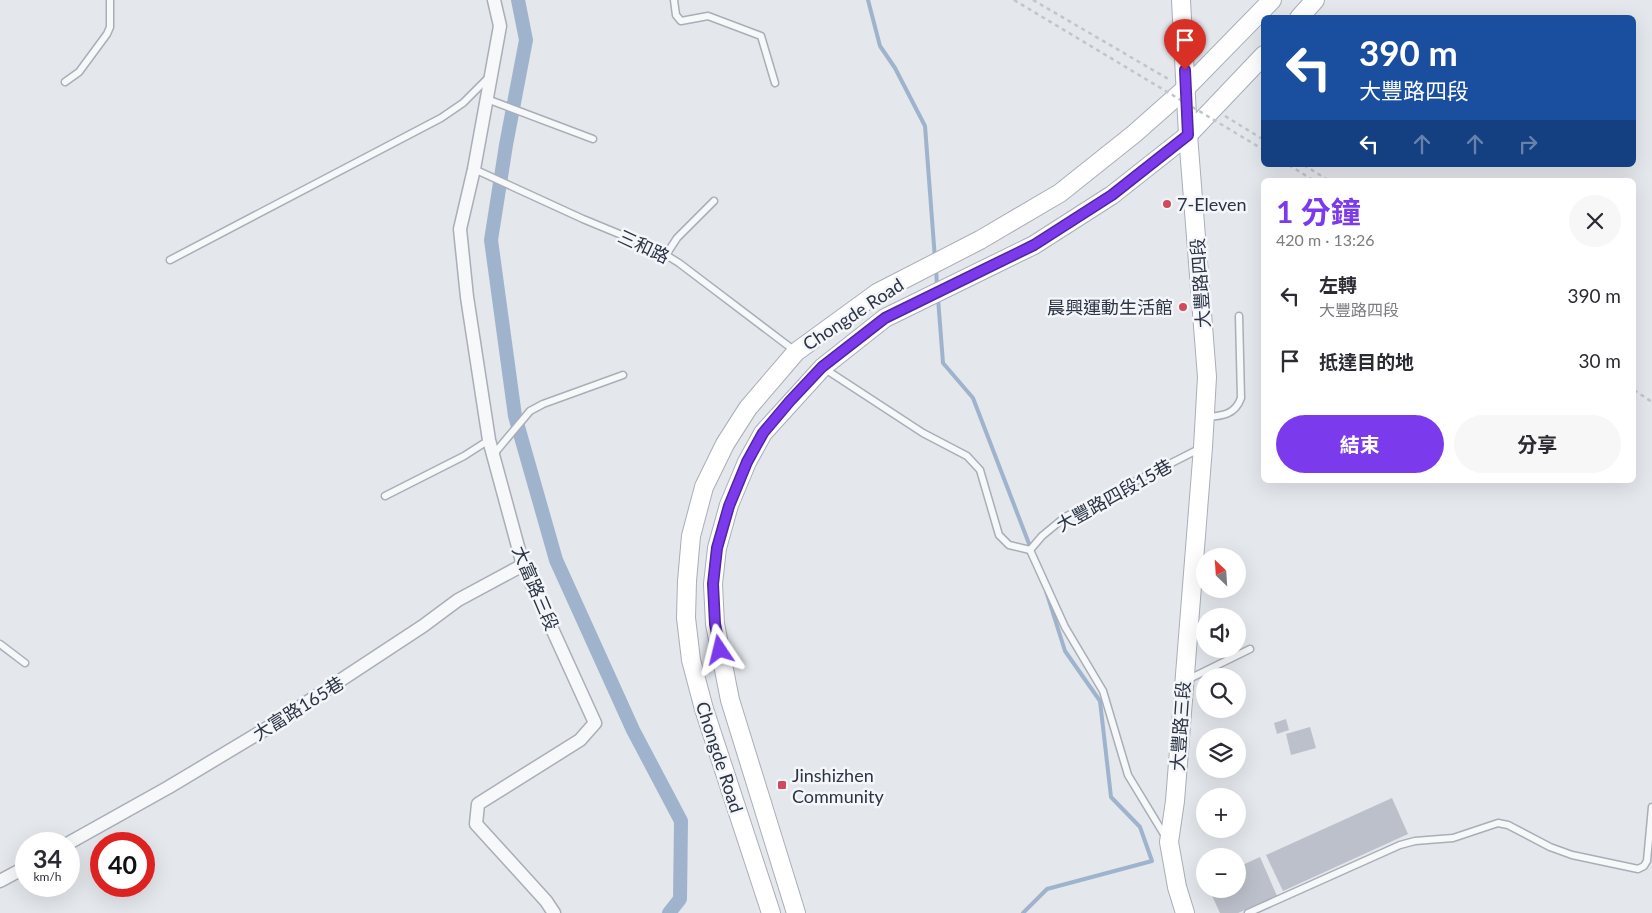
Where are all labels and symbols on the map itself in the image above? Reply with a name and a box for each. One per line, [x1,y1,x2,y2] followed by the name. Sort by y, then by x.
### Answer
[1164,19,1206,70] pin
[1177,193,1247,215] place label: 7-Eleven
[1161,198,1173,210] marker: 7-Eleven
[615,225,673,267] street label: 三和路
[1186,237,1214,329] street label: 大豐路四段
[799,273,907,355] street label: Chongde Road
[1047,296,1173,318] place label: 晨興運動生活館
[1177,301,1189,313] marker: 晨興運動生活館
[1052,454,1176,536] street label: 大豐路四段15巷
[508,542,564,634] street label: 大富路三段
[1196,548,1246,598] north arrow
[693,623,745,675] position arrow
[248,671,348,745] street label: 大富路165巷
[1166,680,1194,772] street label: 大豐路三段
[692,699,748,815] street label: Chongde Road
[792,764,885,807] place label: Jinshizhen Community
[776,779,788,791] marker: Jinshizhen Community
[90,832,155,897] speed limit sign: 40

